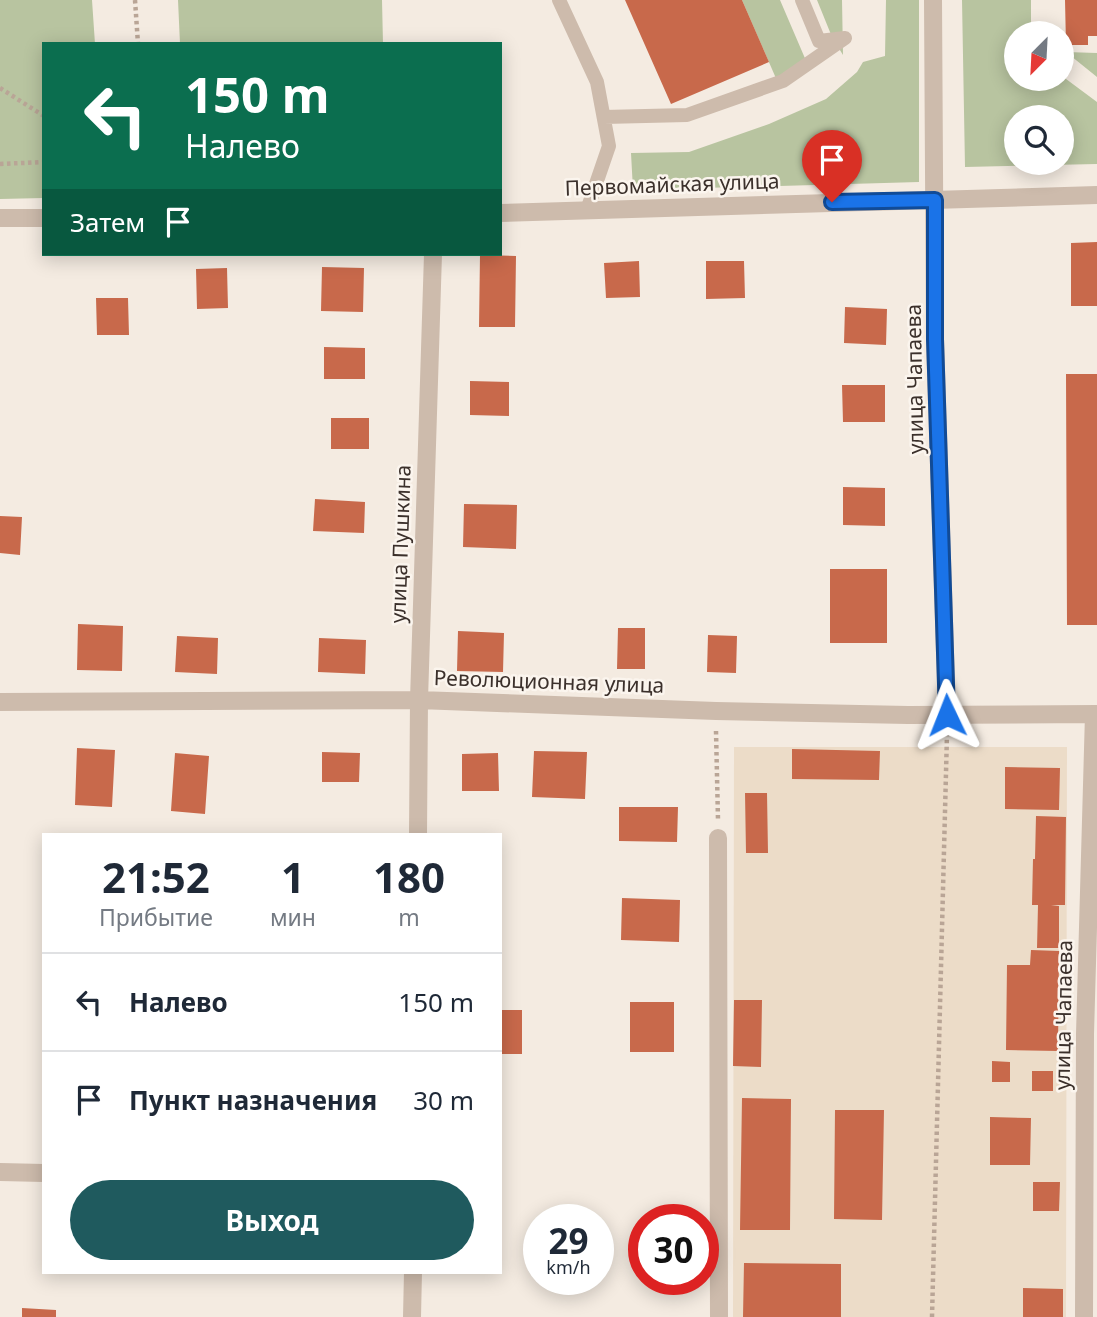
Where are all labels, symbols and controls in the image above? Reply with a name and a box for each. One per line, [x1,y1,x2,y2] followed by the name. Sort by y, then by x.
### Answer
[1004,21,1074,91] north arrow
[1004,21,1074,175] map controls
[185,61,330,127] text: 150 m
[70,70,161,161] icon: left
[1004,105,1074,175] button: search
[185,124,300,167] text: Налево
[802,130,862,202] pin
[813,141,851,179] icon: arrive
[564,166,780,202] street label: Первомайская улица
[159,203,197,241] icon: arrive
[70,204,145,240] text: Затем
[899,304,929,454] street label: улица Чапаева
[383,464,417,624] street label: улица Пушкина
[433,663,665,699] street label: Революционная улица
[910,678,984,752] position arrow
[102,848,210,905] text: 21:52
[281,848,305,905] text: 1
[373,848,445,905] text: 180
[99,901,213,933] text: Прибытие
[270,901,316,933] text: мин
[398,901,420,933] text: m
[1048,940,1078,1090] street label: улица Чапаева
[70,983,108,1021] icon: left
[129,984,228,1020] text: Налево
[398,984,474,1020] text: 150 m
[70,1081,108,1119] icon: arrive
[129,1082,377,1118] text: Пункт назначения
[413,1082,474,1118] text: 30 m
[70,1180,474,1260] button: Выход
[628,1204,719,1295] speed limit sign: 30
[548,1217,589,1264] text: 29
[546,1255,591,1279] text: km/h

